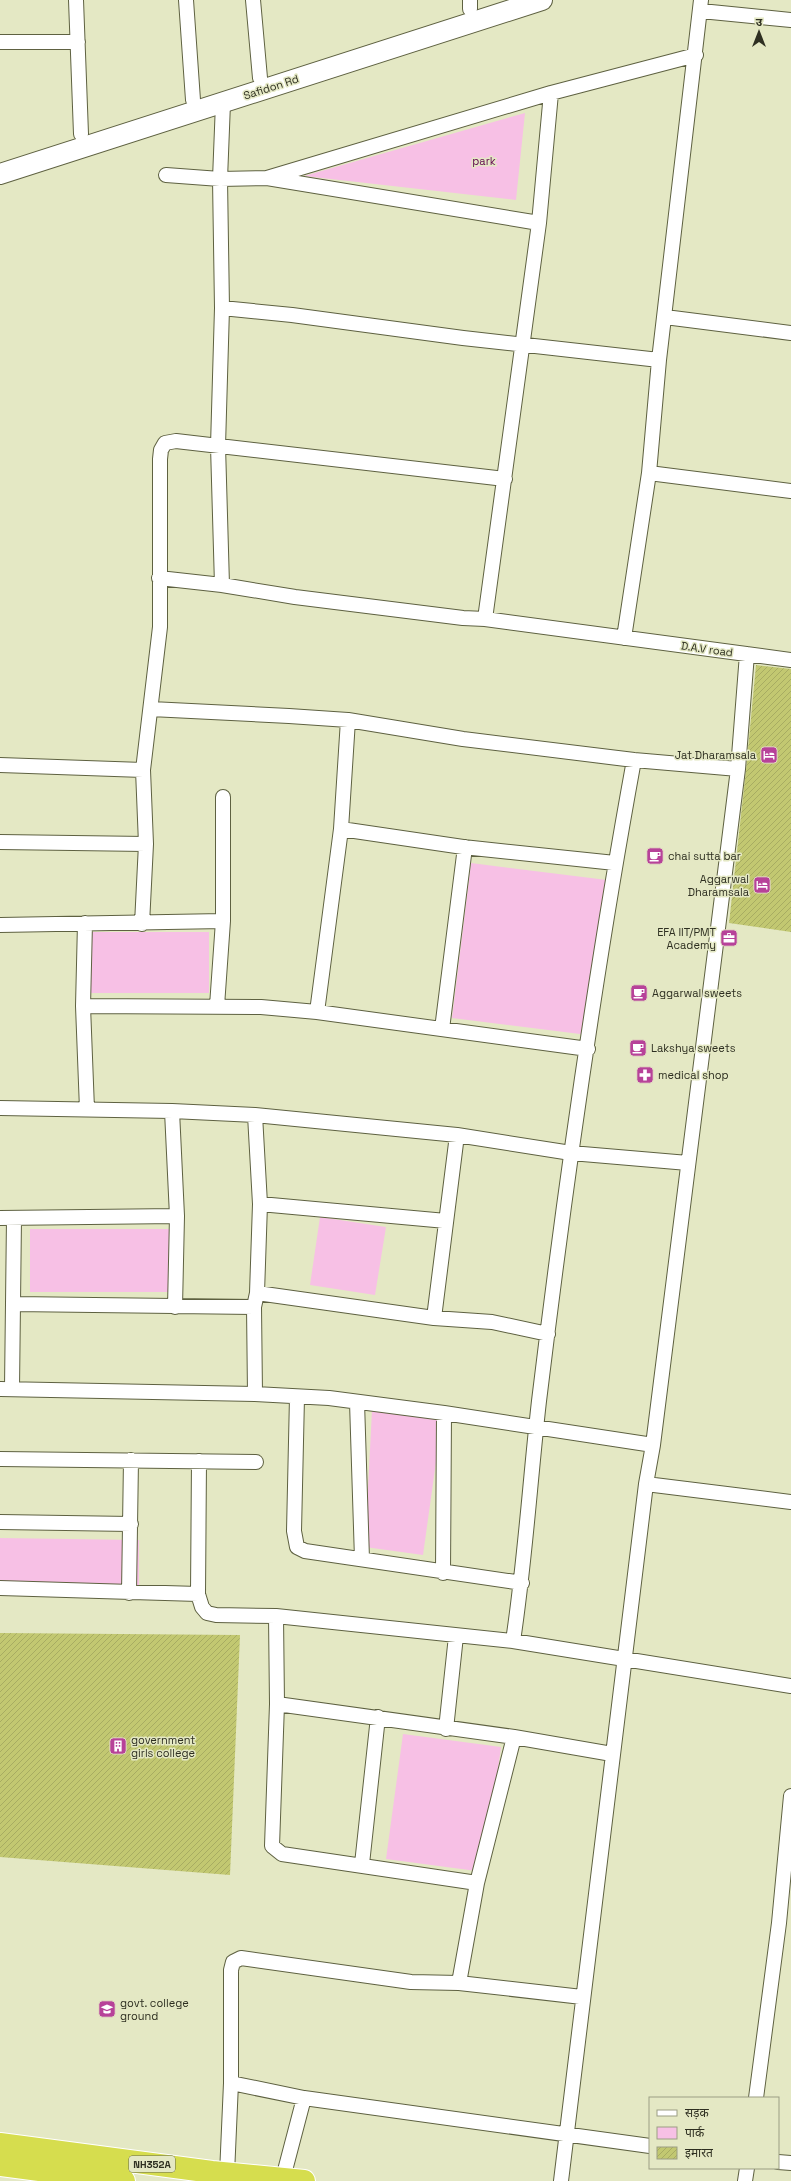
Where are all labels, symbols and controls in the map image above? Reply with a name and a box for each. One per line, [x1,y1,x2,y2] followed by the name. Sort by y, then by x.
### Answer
[739,12,779,52] north arrow
[756,15,763,29] text: उ
[241,71,301,103] street label: Safidon Rd
[472,154,496,168] park label: park
[680,638,734,660] street label: D.A.V road
[759,745,779,765] hotel icon: Jat Dharamsala
[675,748,757,762] place label: Jat Dharamsala
[645,846,665,866] cafe icon: chai sutta bar
[668,849,741,863] place label: chai sutta bar
[688,872,750,899] place label: Aggarwal Dharamsala
[752,875,772,895] hotel icon: Aggarwal Dharamsala
[657,925,717,952] place label: EFA IIT/PMT Academy
[719,928,739,948] office icon: EFA IIT/PMT Academy
[629,983,649,1003] cafe icon: Aggarwal sweets
[652,986,742,1000] place label: Aggarwal sweets
[628,1038,648,1058] cafe icon: Lakshya sweets
[651,1041,736,1055] place label: Lakshya sweets
[635,1065,655,1085] pharmacy icon: medical shop
[658,1068,729,1082] place label: medical shop
[131,1733,195,1760] place label: government girls college
[108,1736,128,1756] building icon: government girls college
[120,1996,189,2023] place label: govt. college ground
[97,1999,117,2019] school or university icon: govt. college ground
[649,2097,779,2169] legend
[685,2105,710,2121] text: सड़क
[685,2125,705,2141] text: पार्क
[685,2145,714,2161] text: इमारत
[129,2156,175,2172] road number: NH352A

